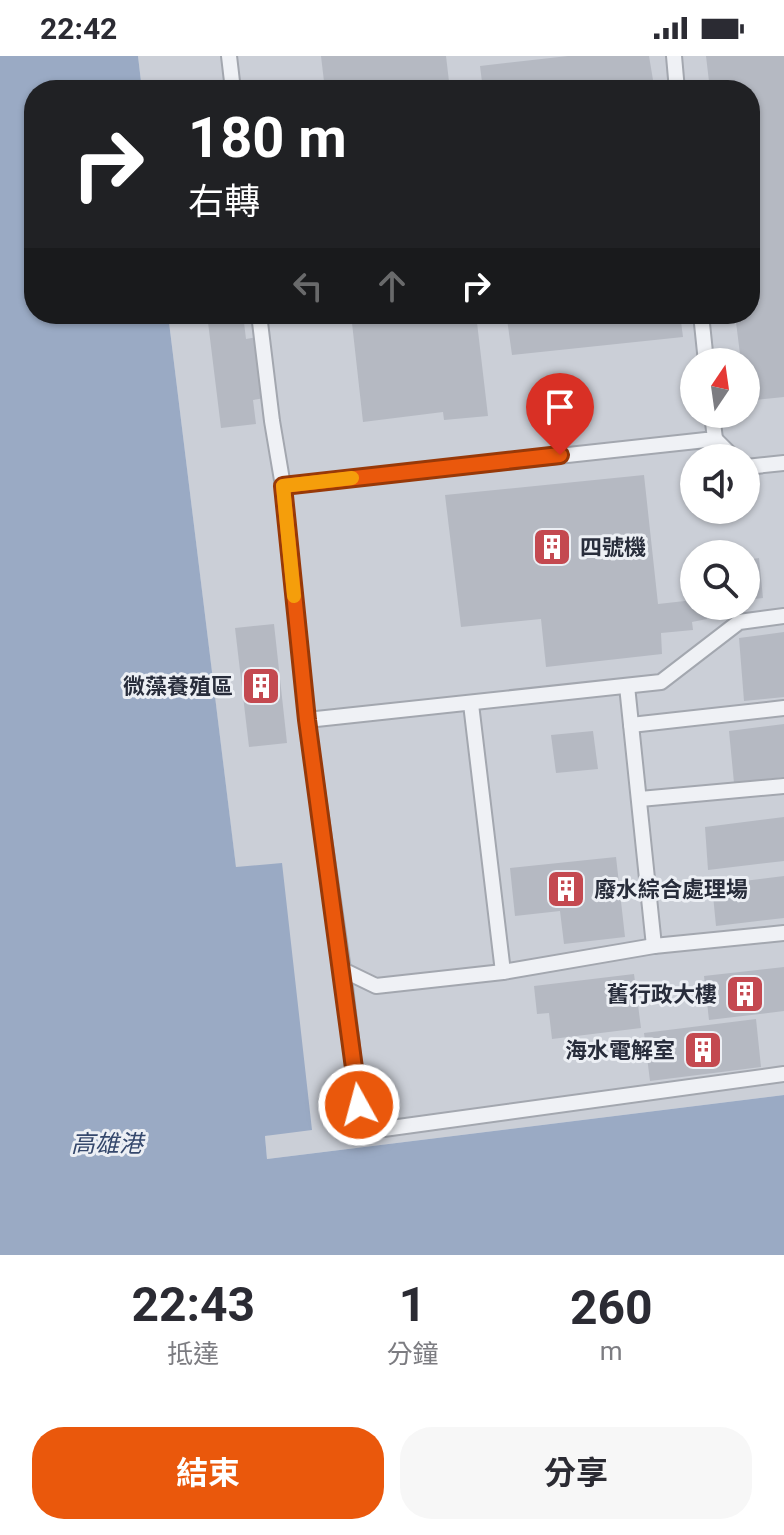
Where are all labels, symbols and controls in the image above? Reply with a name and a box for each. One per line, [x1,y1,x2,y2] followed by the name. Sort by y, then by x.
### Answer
[40,11,117,46] text: 22:42
[188,105,347,171] text: 180 m
[56,112,160,216] icon: right
[188,181,260,223] text: 右轉
[286,264,330,308] icon: left
[370,264,414,308] icon: ahead
[454,264,498,308] icon: right
[680,348,760,428] north arrow
[680,348,760,620] map controls
[526,373,594,455] pin
[538,385,582,429] icon: arrive
[680,444,760,524] button: sound
[531,526,573,568] building icon: 四號機
[580,535,646,560] place label: 四號機
[680,540,760,620] button: search
[240,665,282,707] building icon: 微藻養殖區
[123,674,233,699] place label: 微藻養殖區
[545,868,587,910] building icon: 廢水綜合處理場
[594,877,748,902] place label: 廢水綜合處理場
[724,973,766,1015] building icon: 舊行政大樓
[607,982,717,1007] place label: 舊行政大樓
[682,1029,724,1071] building icon: 海水電解室
[565,1038,675,1063] place label: 海水電解室
[317,1063,401,1147] position arrow
[71,1130,146,1158] water label: 高雄港
[131,1276,255,1333] text: 22:43
[399,1276,426,1333] text: 1
[570,1279,653,1336] text: 260
[600,1336,623,1366] text: m
[167,1339,219,1369] text: 抵達
[387,1339,439,1369] text: 分鐘
[32,1427,384,1519] button: 結束
[400,1427,752,1519] button: 分享

